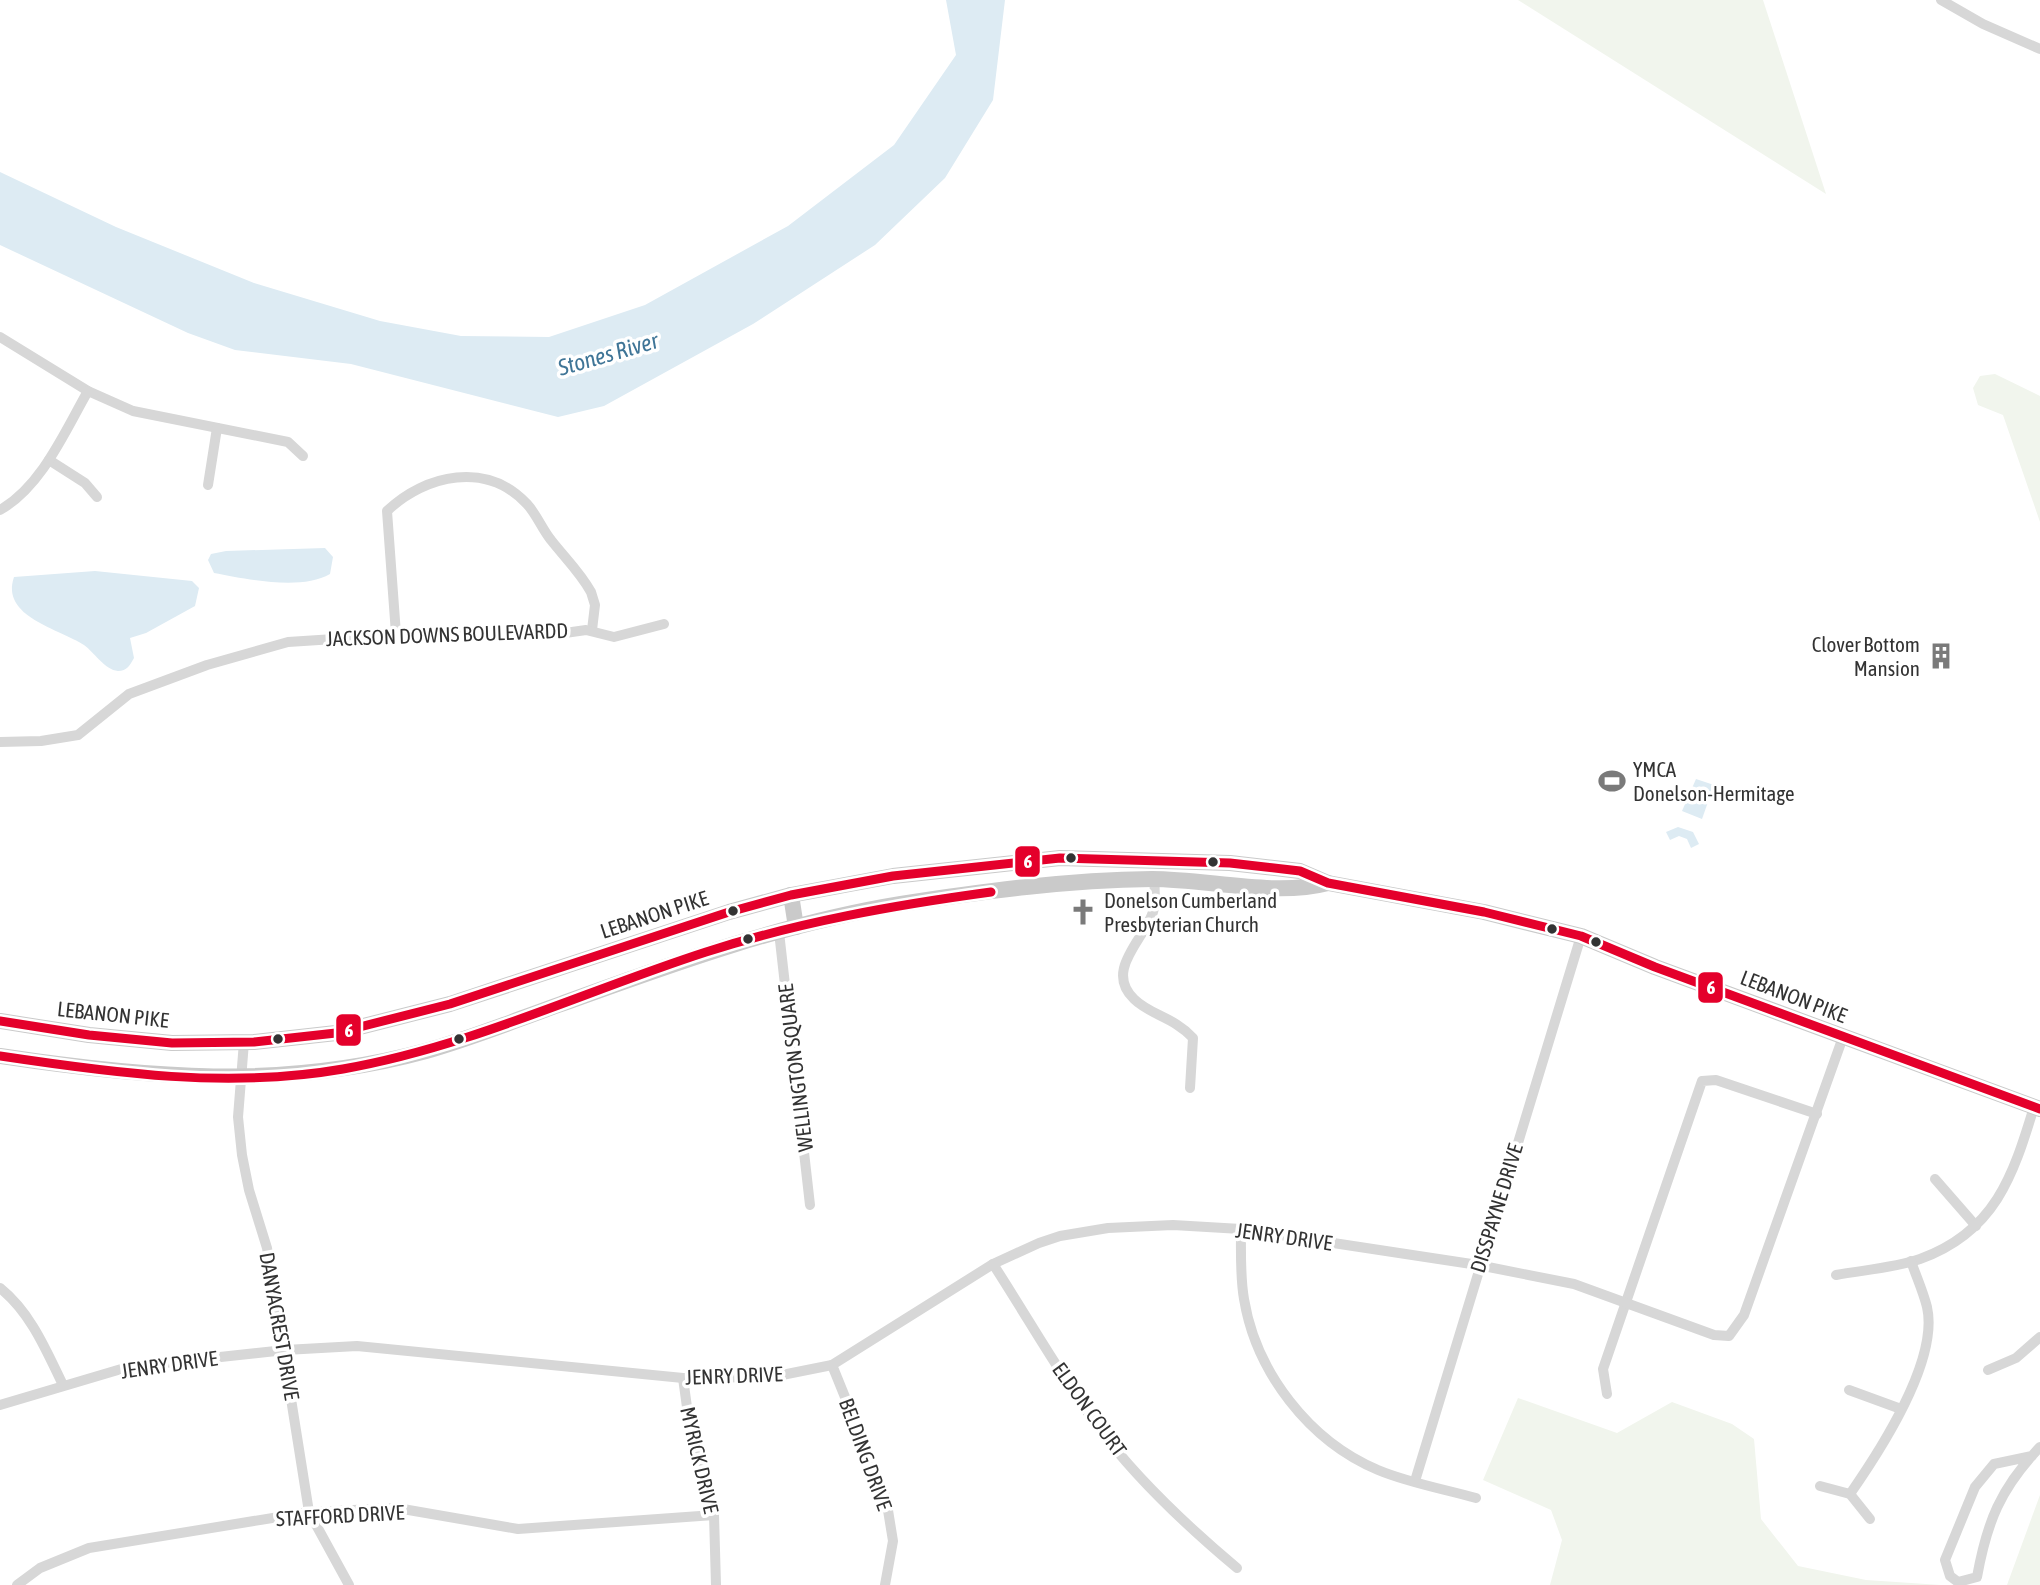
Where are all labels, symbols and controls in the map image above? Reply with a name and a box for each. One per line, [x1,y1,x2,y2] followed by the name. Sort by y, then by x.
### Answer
[554,327,662,381] water label: Stones River
[326,618,568,650] street label: JACKSON DOWNS BOULEVARDD
[1812,632,1920,680] place label: Clover Bottom Mansion
[1926,641,1956,671] building icon: Clover Bottom Mansion
[1633,757,1794,805] place label: YMCA Donelson-Hermitage
[1597,766,1627,796] sports icon: YMCA Donelson-Hermitage
[1014,845,1041,878] line badge: 6
[1024,850,1033,872] text: 6
[1064,851,1078,865] unlabelled marker
[1206,855,1220,869] unlabelled marker
[597,885,711,943] street label: LEBANON PIKE
[1104,888,1277,936] place label: Donelson Cumberland Presbyterian Church
[1068,897,1098,927] church icon: Donelson Cumberland Presbyterian Church
[726,904,740,918] unlabelled marker
[1545,922,1559,936] unlabelled marker
[741,932,755,946] unlabelled marker
[1589,935,1603,949] unlabelled marker
[1737,965,1851,1027] street label: LEBANON PIKE
[1697,971,1724,1004] line badge: 6
[1707,976,1716,998] text: 6
[773,983,817,1153] street label: WELLINGTON SQUARE
[56,996,170,1032] street label: LEBANON PIKE
[335,1013,362,1047] line badge: 6
[345,1019,354,1041] text: 6
[271,1032,285,1046] unlabelled marker
[452,1032,466,1046] unlabelled marker
[1465,1140,1527,1276] street label: DISSPAYNE DRIVE
[1234,1217,1334,1255] street label: JENRY DRIVE
[255,1250,305,1402] street label: DANYACREST DRIVE
[119,1345,219,1383] street label: JENRY DRIVE
[1048,1358,1132,1460] street label: ELDON COURT
[685,1361,783,1389] street label: JENRY DRIVE
[835,1395,897,1513] street label: BELDING DRIVE
[676,1404,724,1516] street label: MYRICK DRIVE
[275,1500,405,1530] street label: STAFFORD DRIVE

